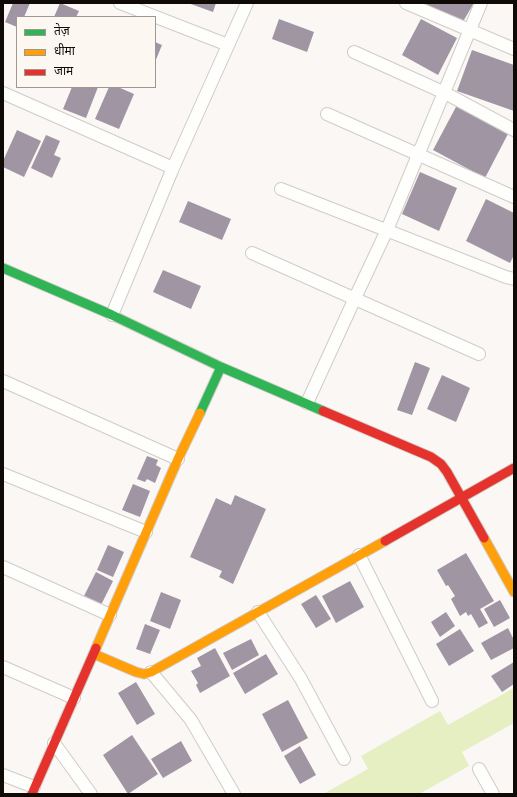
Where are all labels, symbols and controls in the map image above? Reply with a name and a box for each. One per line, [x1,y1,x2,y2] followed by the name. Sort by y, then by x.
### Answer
[16,16,156,88] legend
[54,24,70,38] text: तेज़
[54,44,75,58] text: धीमा
[54,64,73,78] text: जाम

